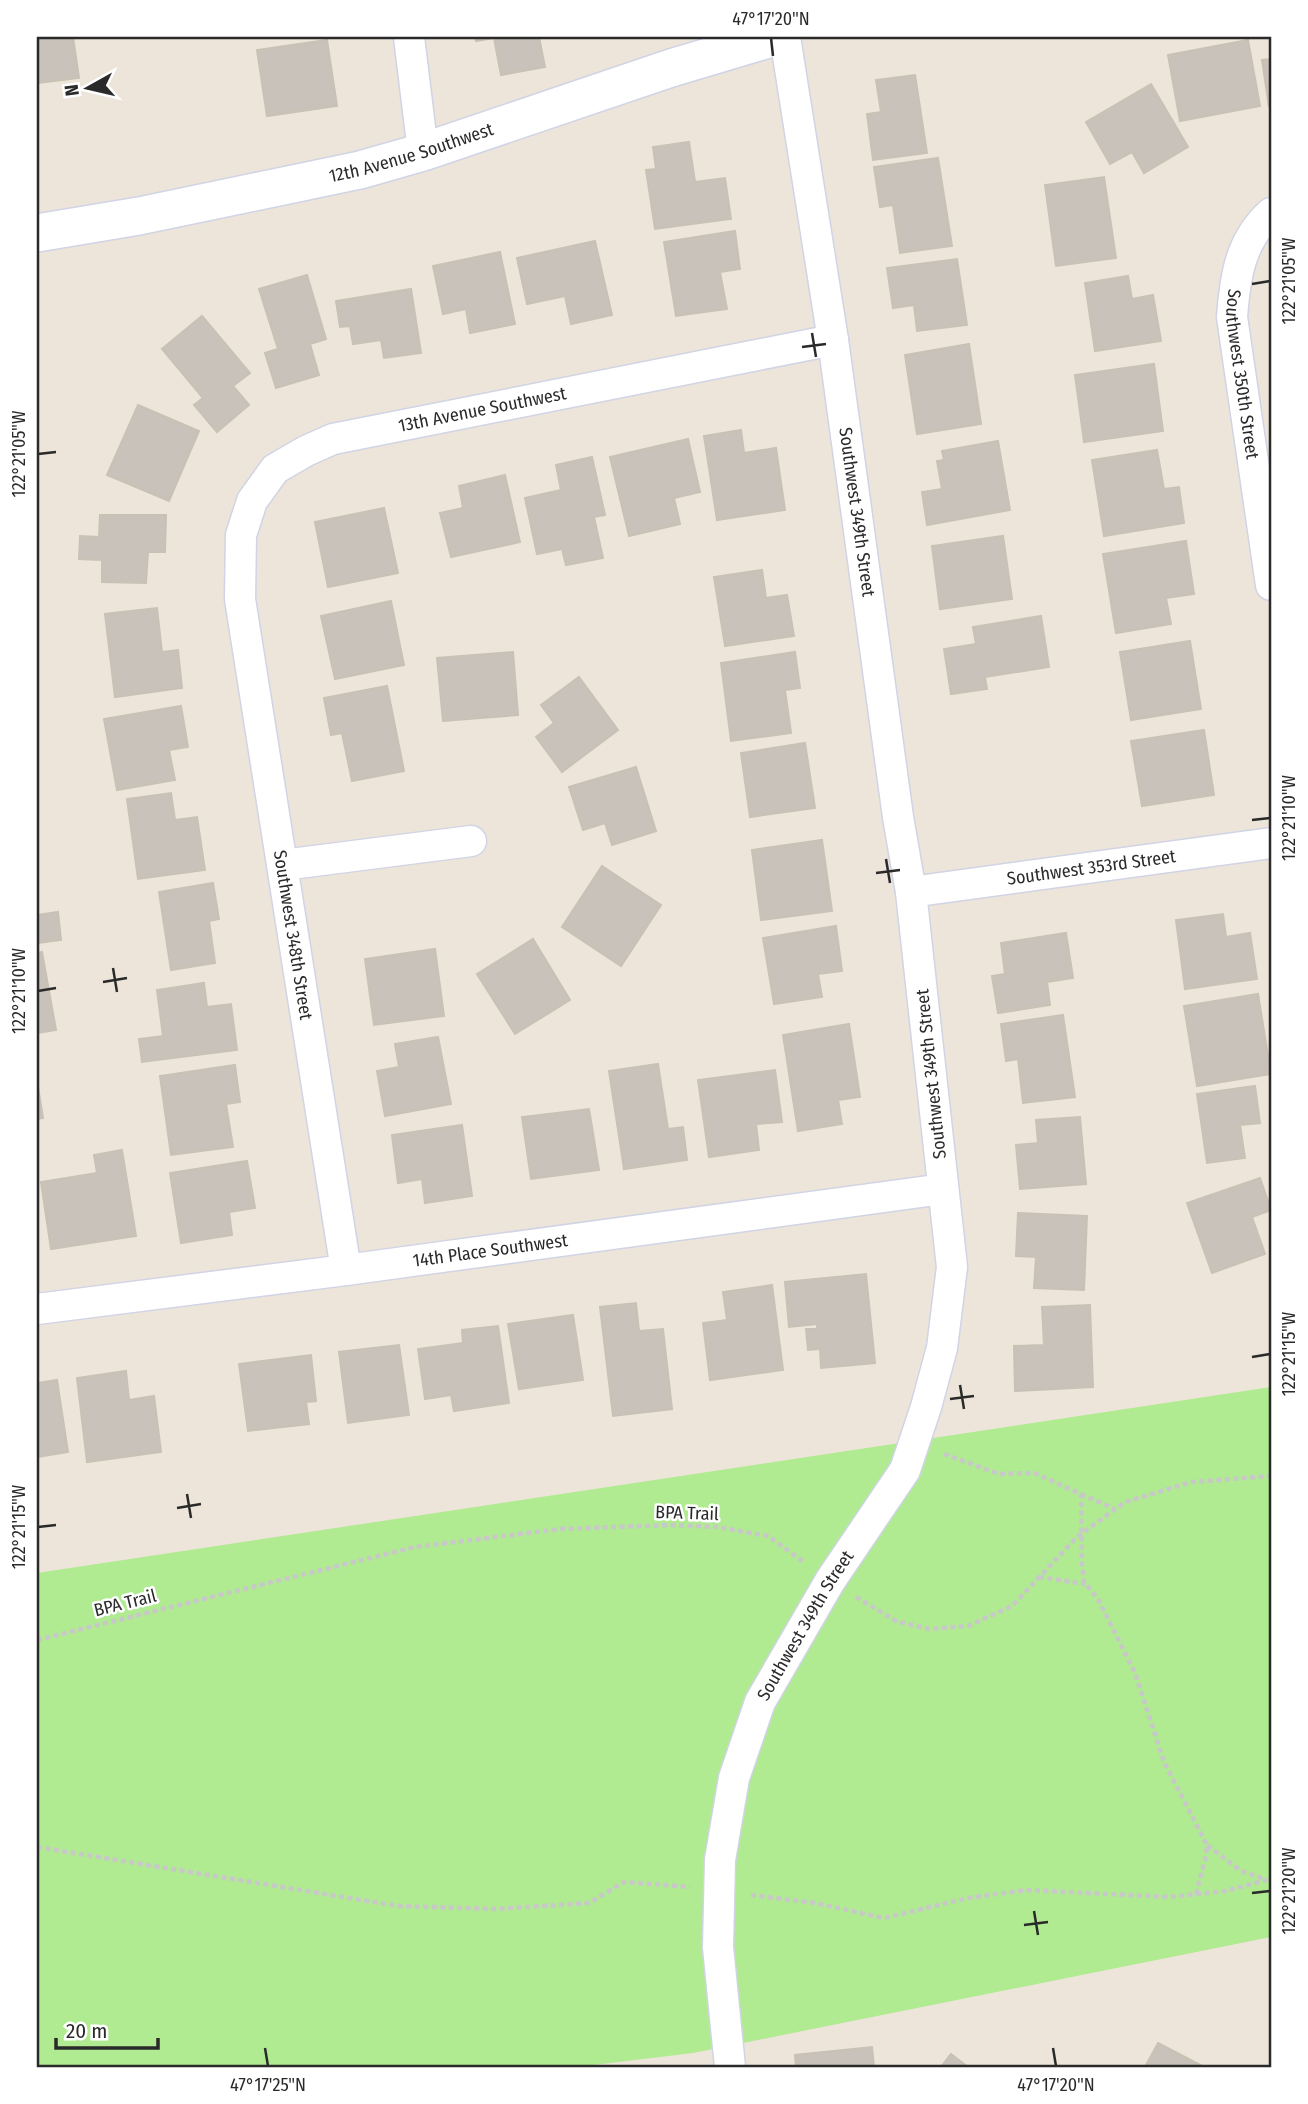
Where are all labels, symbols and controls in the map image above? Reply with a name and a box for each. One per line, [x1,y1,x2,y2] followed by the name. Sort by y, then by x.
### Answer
[732,8,810,30] text: 47°17'20"N
[52,52,122,122] north arrow
[59,83,84,98] text: N
[327,118,496,187] street label: 12th Avenue Southwest
[1278,237,1300,324] text: 122°21'05"W
[1221,288,1264,461] street label: Southwest 350th Street
[396,382,568,437] street label: 13th Avenue Southwest
[8,410,30,497] text: 122°21'05"W
[834,426,880,598] street label: Southwest 349th Street
[1278,774,1300,861] text: 122°21'10"W
[1006,845,1177,890] street label: Southwest 353rd Street
[269,849,317,1021] street label: Southwest 348th Street
[8,947,30,1034] text: 122°21'10"W
[911,988,951,1160] street label: Southwest 349th Street
[411,1229,569,1272] street label: 14th Place Southwest
[1278,1311,1300,1396] text: 122°21'15"W
[8,1484,30,1569] text: 122°21'15"W
[655,1501,719,1525] street label: BPA Trail
[752,1546,858,1705] street label: Southwest 349th Street
[92,1585,159,1621] street label: BPA Trail
[1278,1847,1300,1934] text: 122°21'20"W
[56,2006,158,2050] scale bar
[66,2018,107,2044] text: 20 m
[230,2074,306,2096] text: 47°17'25"N
[1017,2074,1095,2096] text: 47°17'20"N

